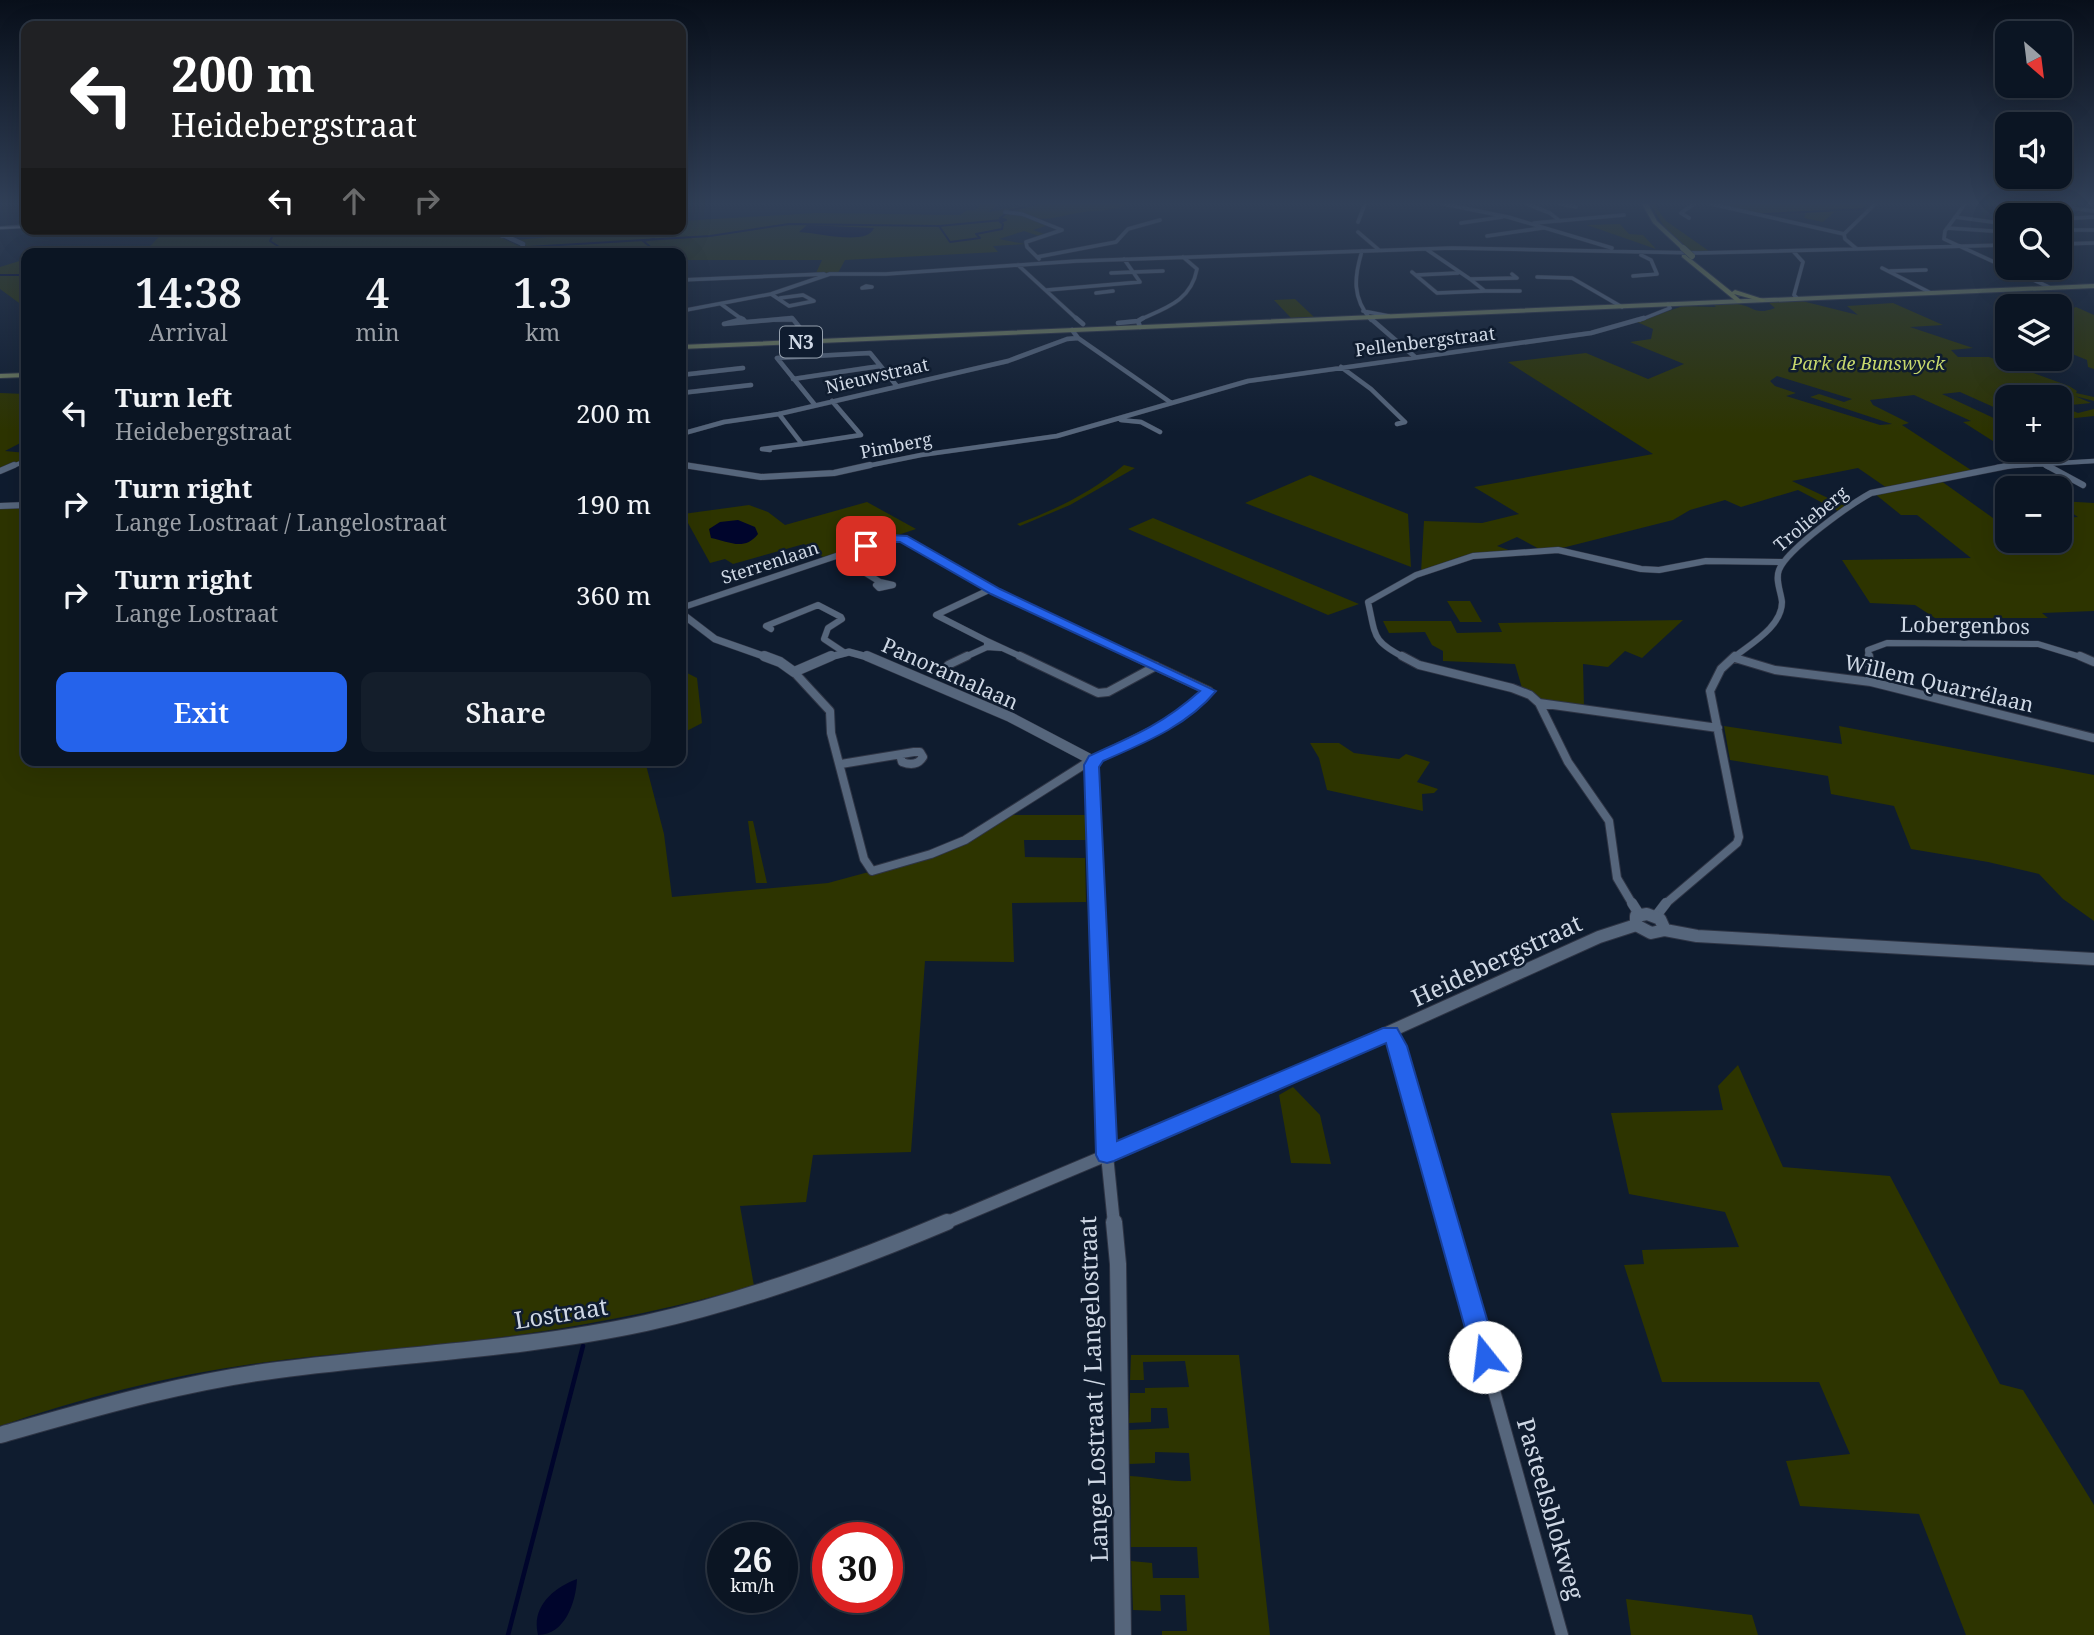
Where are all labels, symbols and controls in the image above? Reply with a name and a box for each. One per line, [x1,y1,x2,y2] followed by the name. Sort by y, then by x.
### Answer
[1995,21,2072,98] north arrow
[1995,21,2072,553] map controls
[171,40,315,106] text: 200 m
[56,49,147,140] icon: left
[171,103,417,146] text: Heidebergstraat
[1995,112,2072,189] button: sound
[262,182,300,220] icon: left
[335,182,373,220] icon: ahead
[408,182,446,220] icon: right
[1995,203,2072,280] button: search
[135,263,242,320] text: 14:38
[366,263,389,320] text: 4
[513,263,572,320] text: 1.3
[1995,294,2072,371] button: layers
[149,316,228,348] text: Arrival
[356,316,400,348] text: min
[525,316,560,348] text: km
[1353,321,1496,362] street label: Pellenbergstraat
[780,326,822,358] road number: N3
[823,351,931,399] street label: Nieuwstraat
[1790,351,1946,375] park label: Park de Bunswyck
[115,379,232,415] text: Turn left
[1995,385,2072,462] button: +
[56,394,94,432] icon: left
[576,395,651,431] text: 200 m
[115,415,292,447] text: Heidebergstraat
[858,426,934,464] street label: Pimberg
[115,470,252,506] text: Turn right
[1995,476,2072,553] button: −
[1768,480,1853,556] street label: Trolieberg
[56,485,94,523] icon: right
[576,486,651,522] text: 190 m
[115,506,447,538] text: Lange Lostraat / Langelostraat
[836,516,896,576] pin
[847,527,885,565] icon: arrive
[718,535,822,589] street label: Sterrenlaan
[115,561,252,597] text: Turn right
[56,576,94,614] icon: right
[576,577,651,613] text: 360 m
[115,597,278,629] text: Lange Lostraat
[1900,610,2030,640] street label: Lobergenbos
[878,630,1023,716] street label: Panoramalaan
[1842,648,2037,718] street label: Willem Quarrélaan
[56,672,347,752] button: Exit
[361,672,651,752] button: Share
[1406,906,1587,1014] street label: Heidebergstraat
[1070,1215,1115,1563] street label: Lange Lostraat / Langelostraat
[512,1289,610,1336] street label: Lostraat
[1448,1320,1522,1394] position arrow
[1510,1414,1593,1603] street label: Pasteelsblokweg
[812,1522,903,1613] speed limit sign: 30
[733,1535,772,1582] text: 26
[730,1573,775,1597] text: km/h

